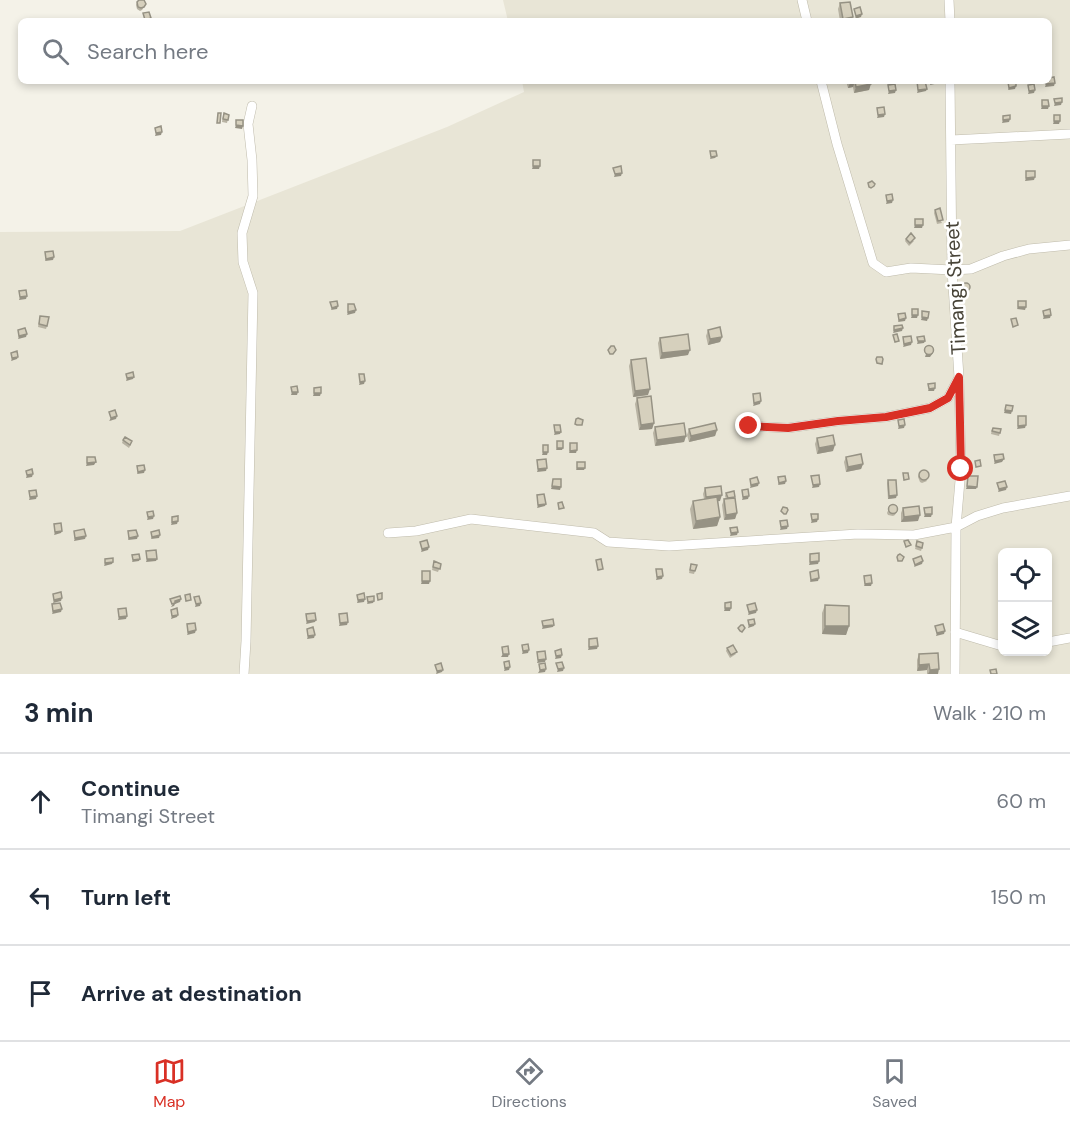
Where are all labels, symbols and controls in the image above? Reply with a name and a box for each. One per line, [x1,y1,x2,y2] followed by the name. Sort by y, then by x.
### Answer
[18,18,1052,84] search box
[39,35,72,68] icon: search
[87,37,208,66] text: Search here
[938,220,971,356] street label: Timangi Street
[735,412,761,438] route end
[947,455,973,481] route start
[998,548,1052,656] map controls
[998,548,1052,602] button: locate
[998,602,1052,656] button: layers
[24,696,93,730] text: 3 min
[933,700,1046,726] text: Walk · 210 m
[81,774,180,803] text: Continue
[24,785,57,818] icon: ahead
[997,788,1046,814] text: 60 m
[81,803,215,829] text: Timangi Street
[24,881,57,914] icon: left
[81,883,171,912] text: Turn left
[991,884,1046,910] text: 150 m
[24,977,57,1010] icon: arrive
[81,979,302,1008] text: Arrive at destination
[153,1055,186,1112] tab: Map
[491,1055,567,1112] tab: Directions
[872,1055,917,1112] tab: Saved

